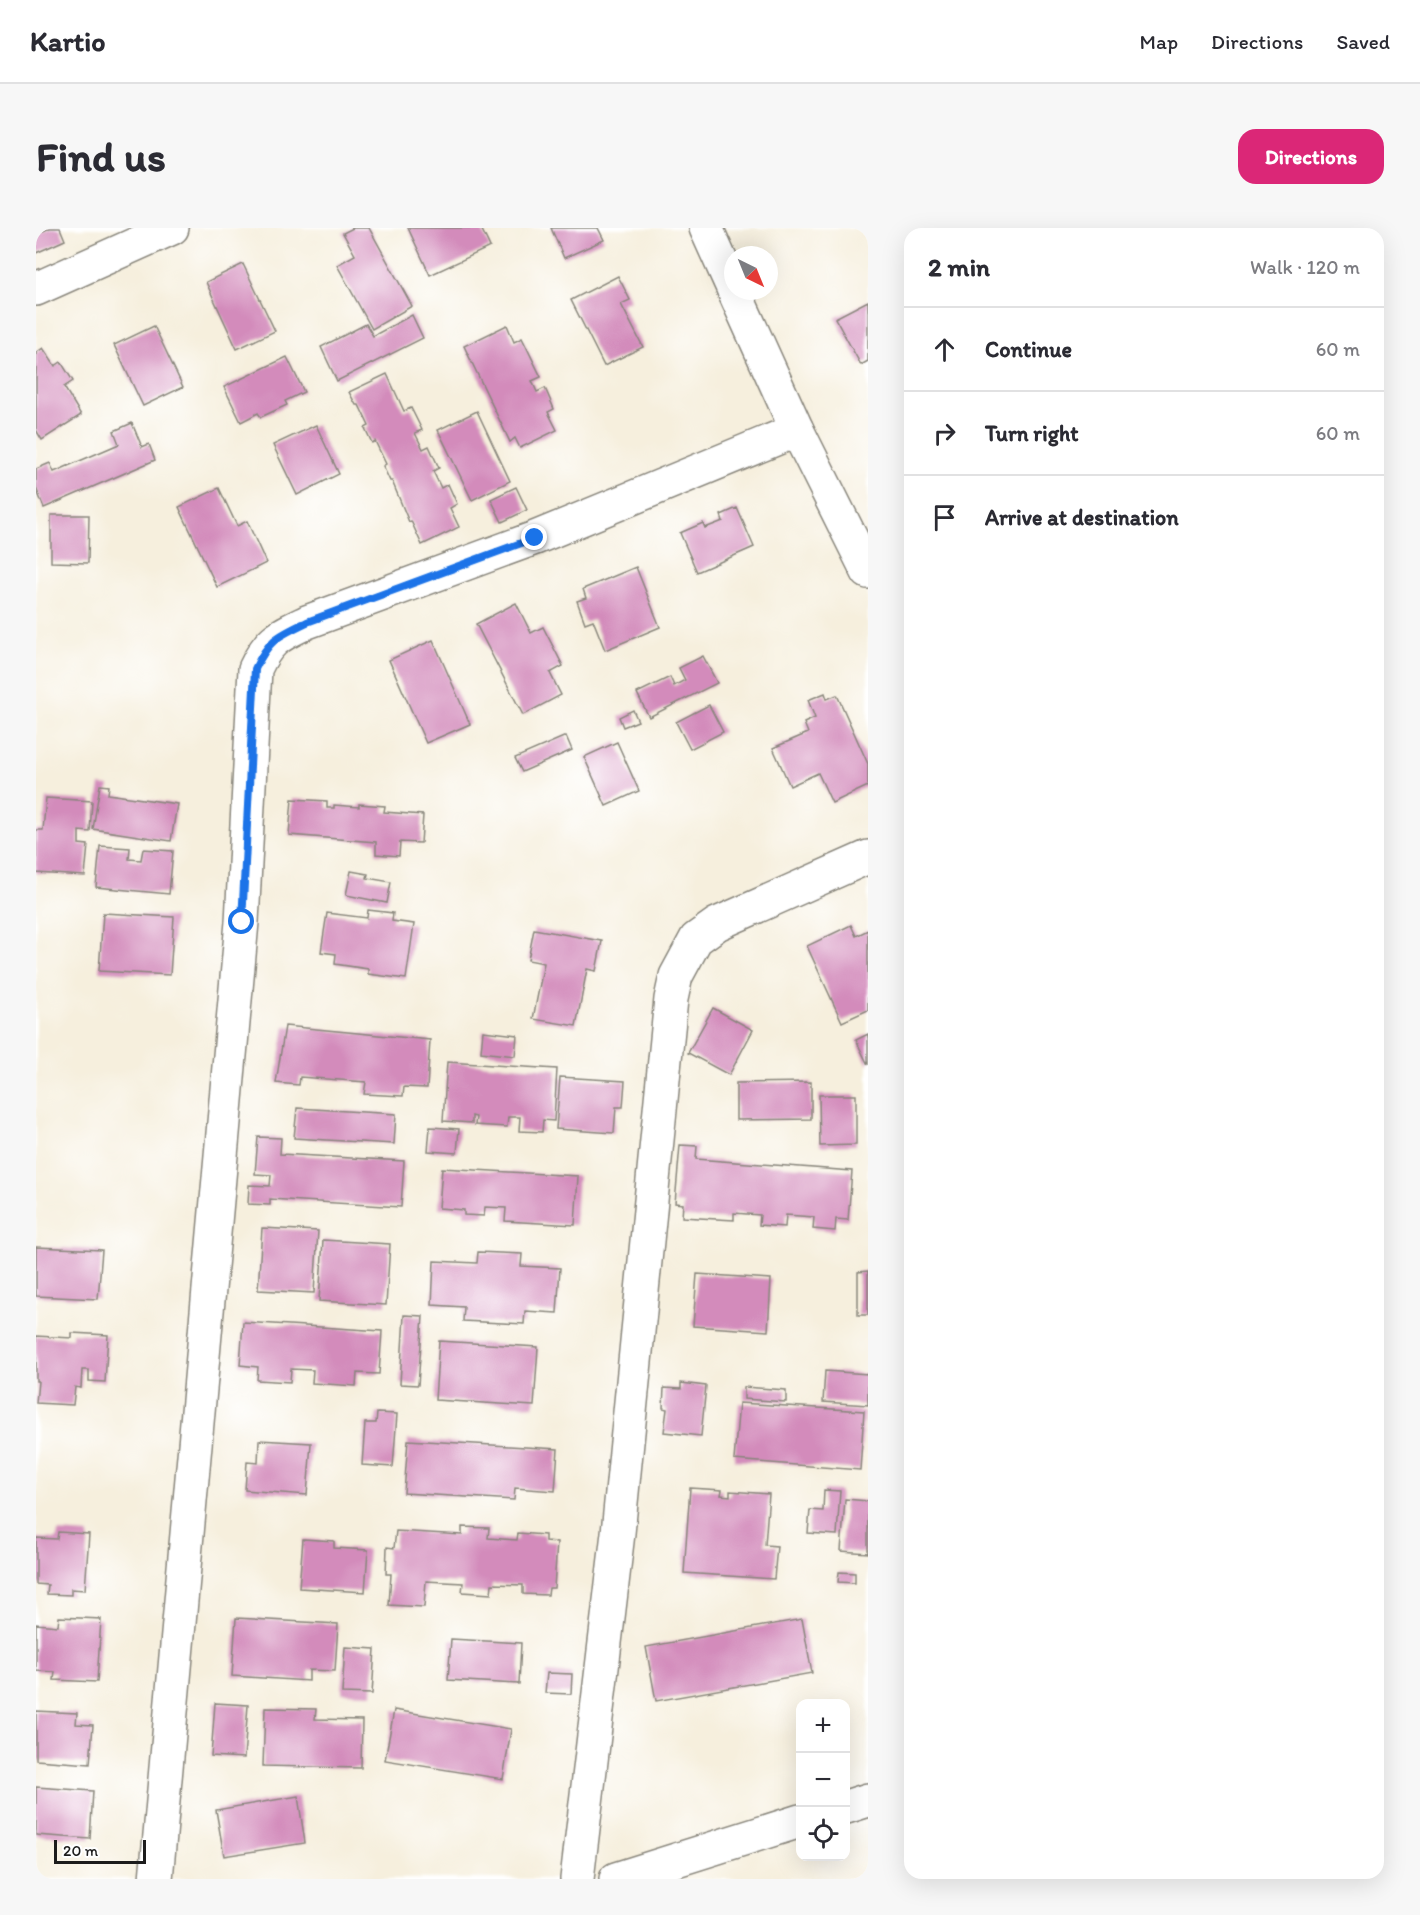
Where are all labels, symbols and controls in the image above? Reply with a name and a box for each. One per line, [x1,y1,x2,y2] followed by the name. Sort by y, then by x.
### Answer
[30,24,105,58] text: Kartio
[1140,29,1178,54] text: Map
[1211,29,1303,54] text: Directions
[1336,29,1390,54] text: Saved
[1238,129,1384,184] button: Directions
[36,131,166,182] text: Find us
[724,246,778,300] north arrow
[928,251,990,283] text: 2 min
[1250,255,1360,279] text: Walk · 120 m
[928,333,961,366] icon: ahead
[985,336,1072,363] text: Continue
[1316,337,1360,361] text: 60 m
[928,417,961,450] icon: right
[985,420,1079,447] text: Turn right
[1316,421,1360,445] text: 60 m
[928,501,961,534] icon: arrive
[985,504,1179,531] text: Arrive at destination
[521,524,547,550] route end
[228,908,254,934] route start
[796,1699,850,1861] map controls
[796,1699,850,1753] button: +
[796,1753,850,1807] button: −
[796,1807,850,1861] button: locate
[54,1837,146,1864] scale bar
[63,1841,98,1860] text: 20 m

